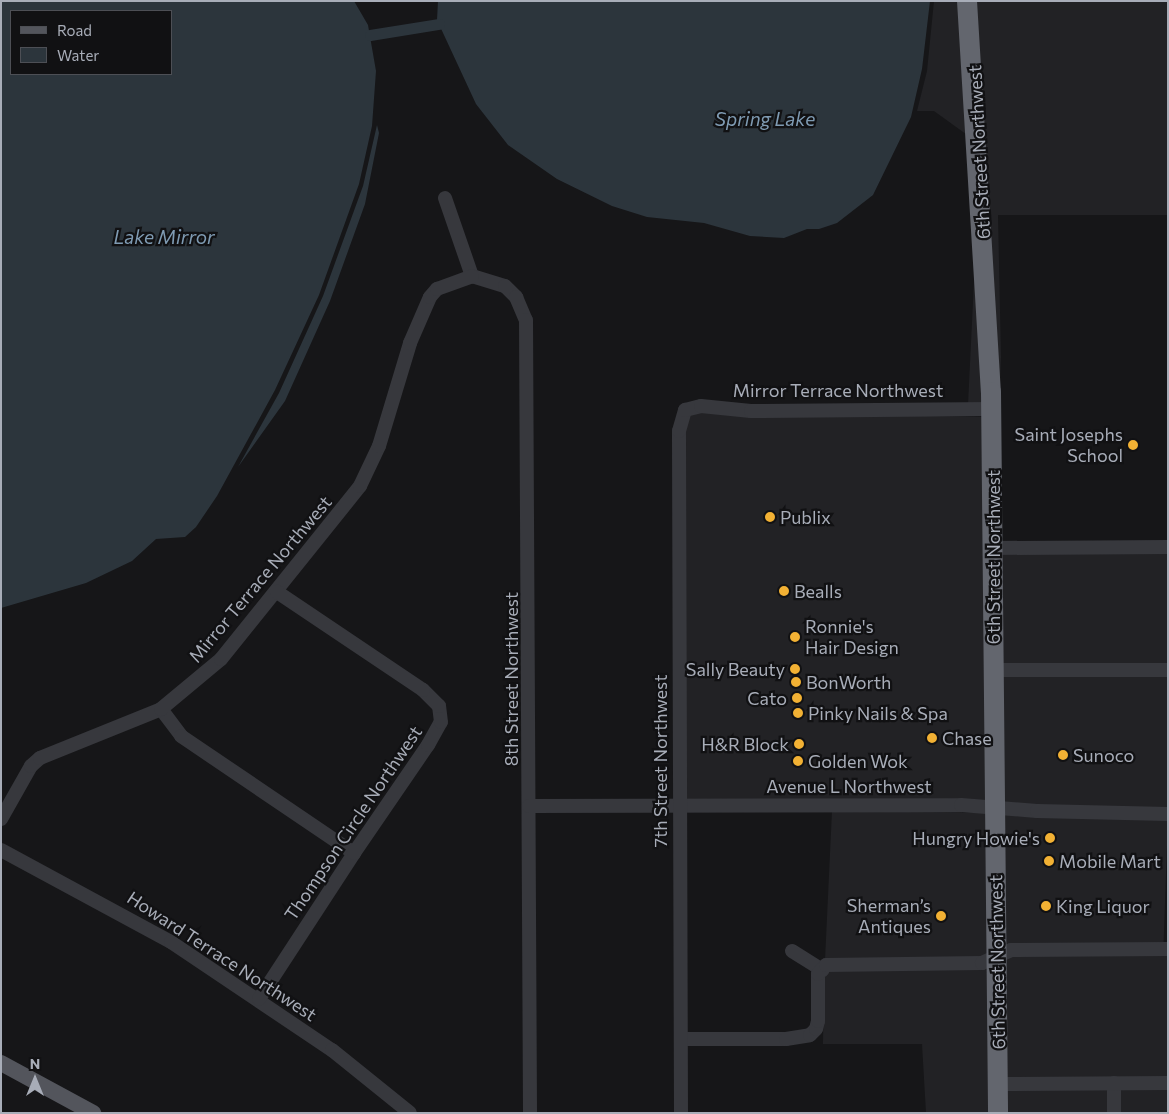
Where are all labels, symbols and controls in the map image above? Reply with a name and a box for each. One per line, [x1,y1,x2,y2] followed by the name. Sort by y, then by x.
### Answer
[10,10,172,75] legend
[57,21,92,39] text: Road
[57,46,99,64] text: Water
[964,64,994,240] street label: 6th Street Northwest
[715,108,815,130] water label: Spring Lake
[113,226,215,248] water label: Lake Mirror
[733,379,943,401] street label: Mirror Terrace Northwest
[1015,424,1123,466] place label: Saint Josephs School
[1127,439,1139,451] marker: Saint Josephs School
[982,470,1004,644] street label: 6th Street Northwest
[184,491,336,667] street label: Mirror Terrace Northwest
[780,506,831,528] place label: Publix
[764,511,776,523] marker: Publix
[794,580,842,602] place label: Bealls
[778,585,790,597] marker: Bealls
[500,592,522,766] street label: 8th Street Northwest
[805,616,899,659] place label: Ronnie's Hair Design
[789,631,801,643] marker: Ronnie's Hair Design
[686,658,785,680] place label: Sally Beauty
[789,663,801,675] marker: Sally Beauty
[806,671,891,693] place label: BonWorth
[649,674,671,848] street label: 7th Street Northwest
[790,676,802,688] marker: BonWorth
[747,687,787,709] place label: Cato
[791,692,803,704] marker: Cato
[808,702,948,724] place label: Pinky Nails & Spa
[792,707,804,719] marker: Pinky Nails & Spa
[280,722,426,924] street label: Thompson Circle Northwest
[942,727,992,749] place label: Chase
[926,732,938,744] marker: Chase
[701,733,789,755] place label: H&R Block
[793,738,805,750] marker: H&R Block
[1073,744,1134,766] place label: Sunoco
[1057,749,1069,761] marker: Sunoco
[808,750,908,772] place label: Golden Wok
[792,755,804,767] marker: Golden Wok
[766,775,932,797] street label: Avenue L Northwest
[912,827,1040,849] place label: Hungry Howie's
[1044,832,1056,844] marker: Hungry Howie's
[1059,850,1161,872] place label: Mobile Mart
[1043,855,1055,867] marker: Mobile Mart
[985,875,1009,1049] street label: 6th Street Northwest
[123,887,321,1025] street label: Howard Terrace Northwest
[847,895,931,938] place label: Sherman’s Antiques
[1056,895,1150,917] place label: King Liquor
[1040,900,1052,912] marker: King Liquor
[935,910,947,922] marker: Sherman’s Antiques
[10,1054,60,1104] north arrow
[30,1055,40,1072] text: N

